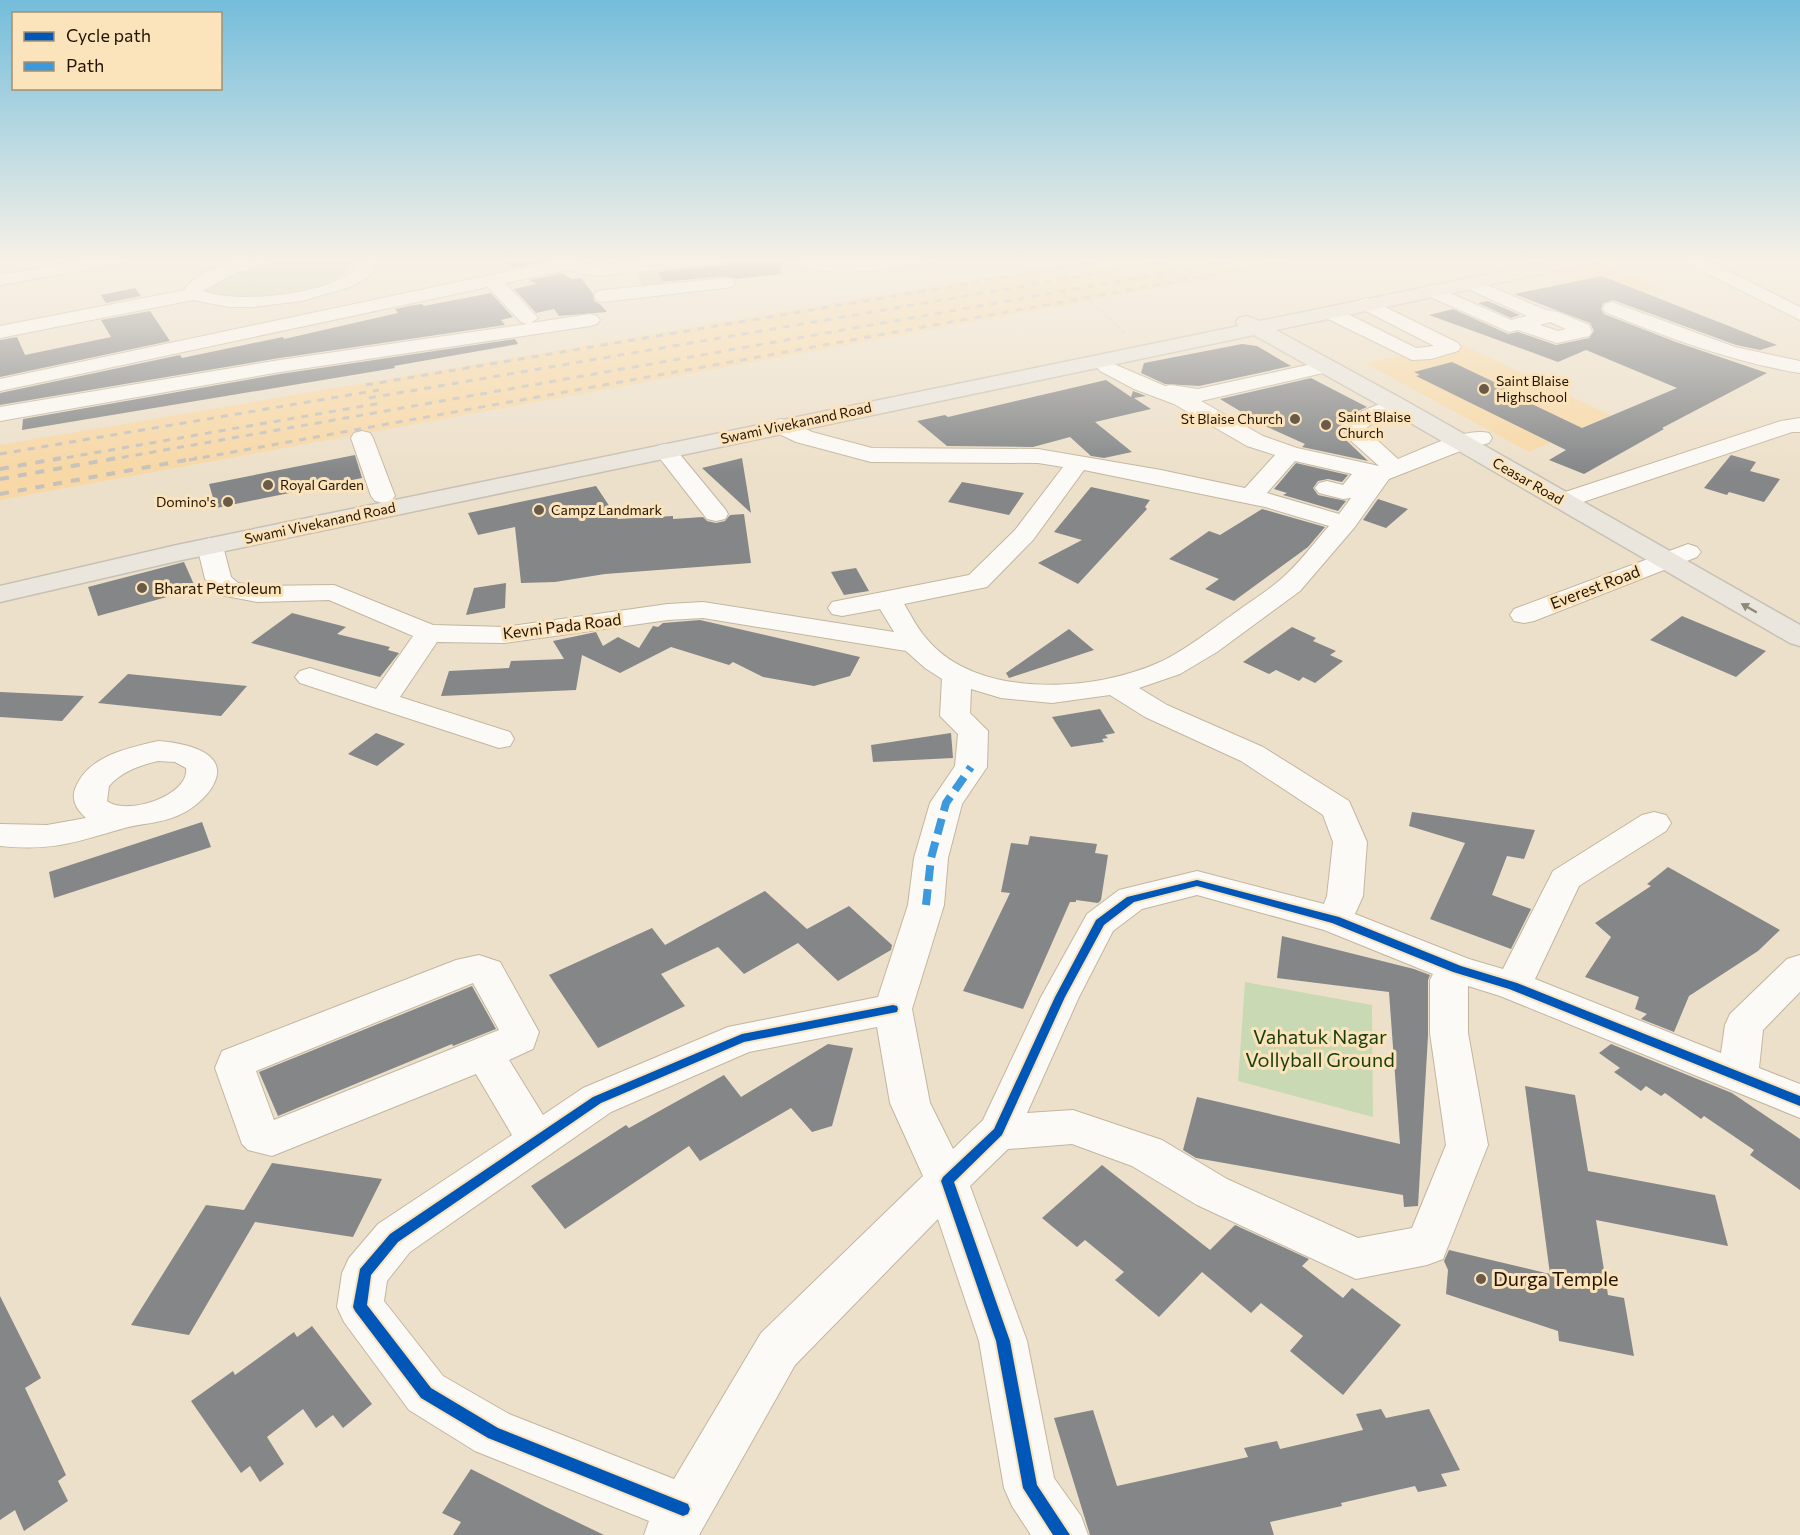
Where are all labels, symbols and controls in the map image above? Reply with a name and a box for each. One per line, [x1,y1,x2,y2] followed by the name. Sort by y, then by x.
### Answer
[12,12,222,90] legend
[66,24,151,46] text: Cycle path
[66,54,104,76] text: Path
[1496,372,1569,405] place label: Saint Blaise Highschool
[1477,382,1491,396] marker: Saint Blaise Highschool
[719,398,873,447] street label: Swami Vivekanand Road
[1338,408,1411,441] place label: Saint Blaise Church
[1181,410,1283,427] place label: St Blaise Church
[1288,412,1302,426] marker: St Blaise Church
[1319,418,1333,432] marker: Saint Blaise Church
[1490,453,1567,508] street label: Ceasar Road
[280,476,364,493] place label: Royal Garden
[261,478,275,492] marker: Royal Garden
[156,493,216,510] place label: Domino's
[221,495,235,509] marker: Domino's
[243,498,397,547] street label: Swami Vivekanand Road
[551,501,663,518] place label: Campz Landmark
[532,503,546,517] marker: Campz Landmark
[1547,561,1642,612] street label: Everest Road
[154,578,282,597] place label: Bharat Petroleum
[135,581,149,595] marker: Bharat Petroleum
[1741,602,1757,613] one-way arrow
[502,609,622,642] street label: Kevni Pada Road
[1245,1024,1395,1071] park label: Vahatuk Nagar Vollyball Ground
[1493,1266,1619,1290] place label: Durga Temple
[1474,1272,1488,1286] marker: Durga Temple

